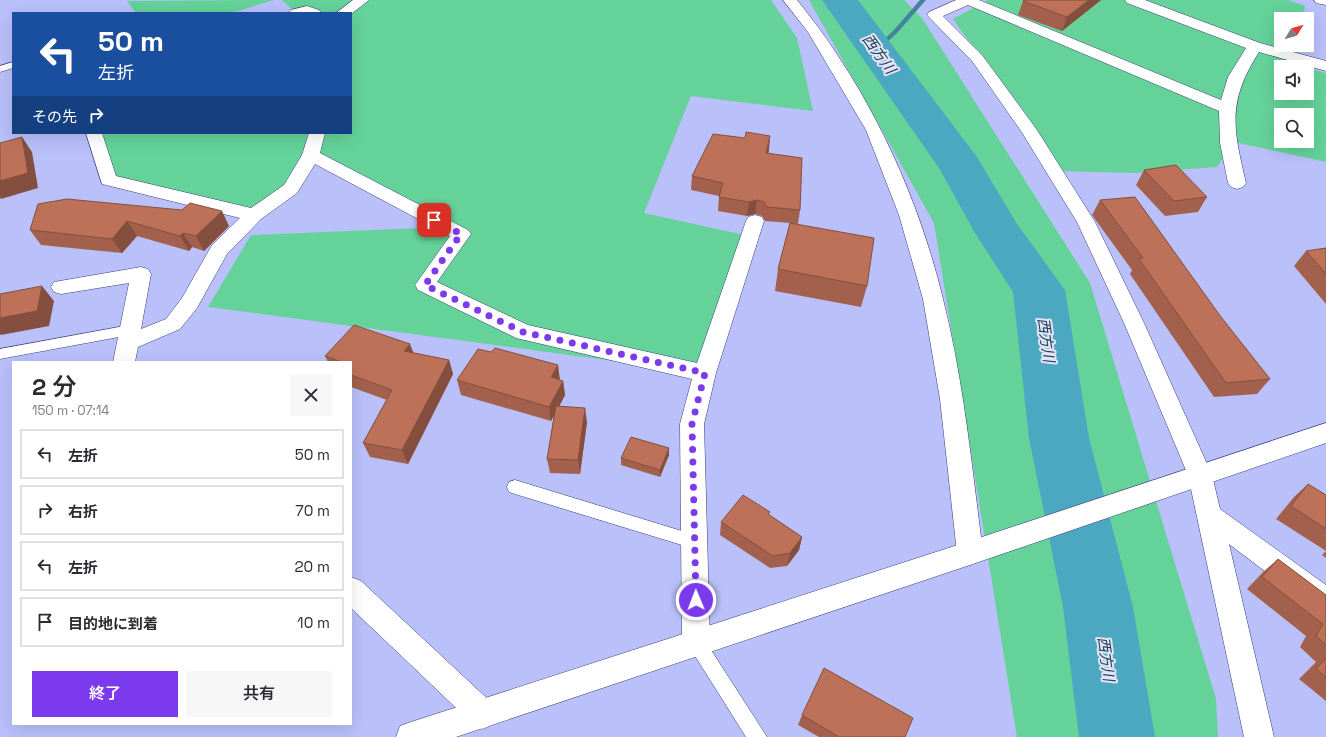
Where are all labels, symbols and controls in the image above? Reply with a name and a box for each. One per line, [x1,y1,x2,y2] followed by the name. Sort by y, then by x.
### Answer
[1274,12,1314,52] north arrow
[1274,12,1314,148] map controls
[98,23,164,59] text: 50 m
[32,28,84,80] icon: left
[858,30,901,79] water label: 西方川
[1274,60,1314,100] button: sound
[98,61,134,84] text: 左折
[85,104,107,126] icon: right
[32,107,77,126] text: その先
[1274,108,1314,148] button: search
[417,203,451,237] pin
[423,209,445,231] icon: arrive
[1034,316,1059,366] water label: 西方川
[32,371,76,402] text: 2 分
[290,374,332,416] button: close
[32,402,109,419] text: 150 m · 07:14
[34,443,56,465] icon: left
[295,445,330,464] text: 50 m
[68,446,98,465] text: 左折
[34,499,56,521] icon: right
[295,501,330,520] text: 70 m
[68,502,98,521] text: 右折
[34,555,56,577] icon: left
[295,557,330,576] text: 20 m
[68,558,98,577] text: 左折
[675,579,717,621] position arrow
[34,611,56,633] icon: arrive
[297,613,330,632] text: 10 m
[68,614,158,633] text: 目的地に到着
[1094,635,1119,685] water label: 西方川
[32,671,178,717] button: 終了
[186,671,332,717] button: 共有

